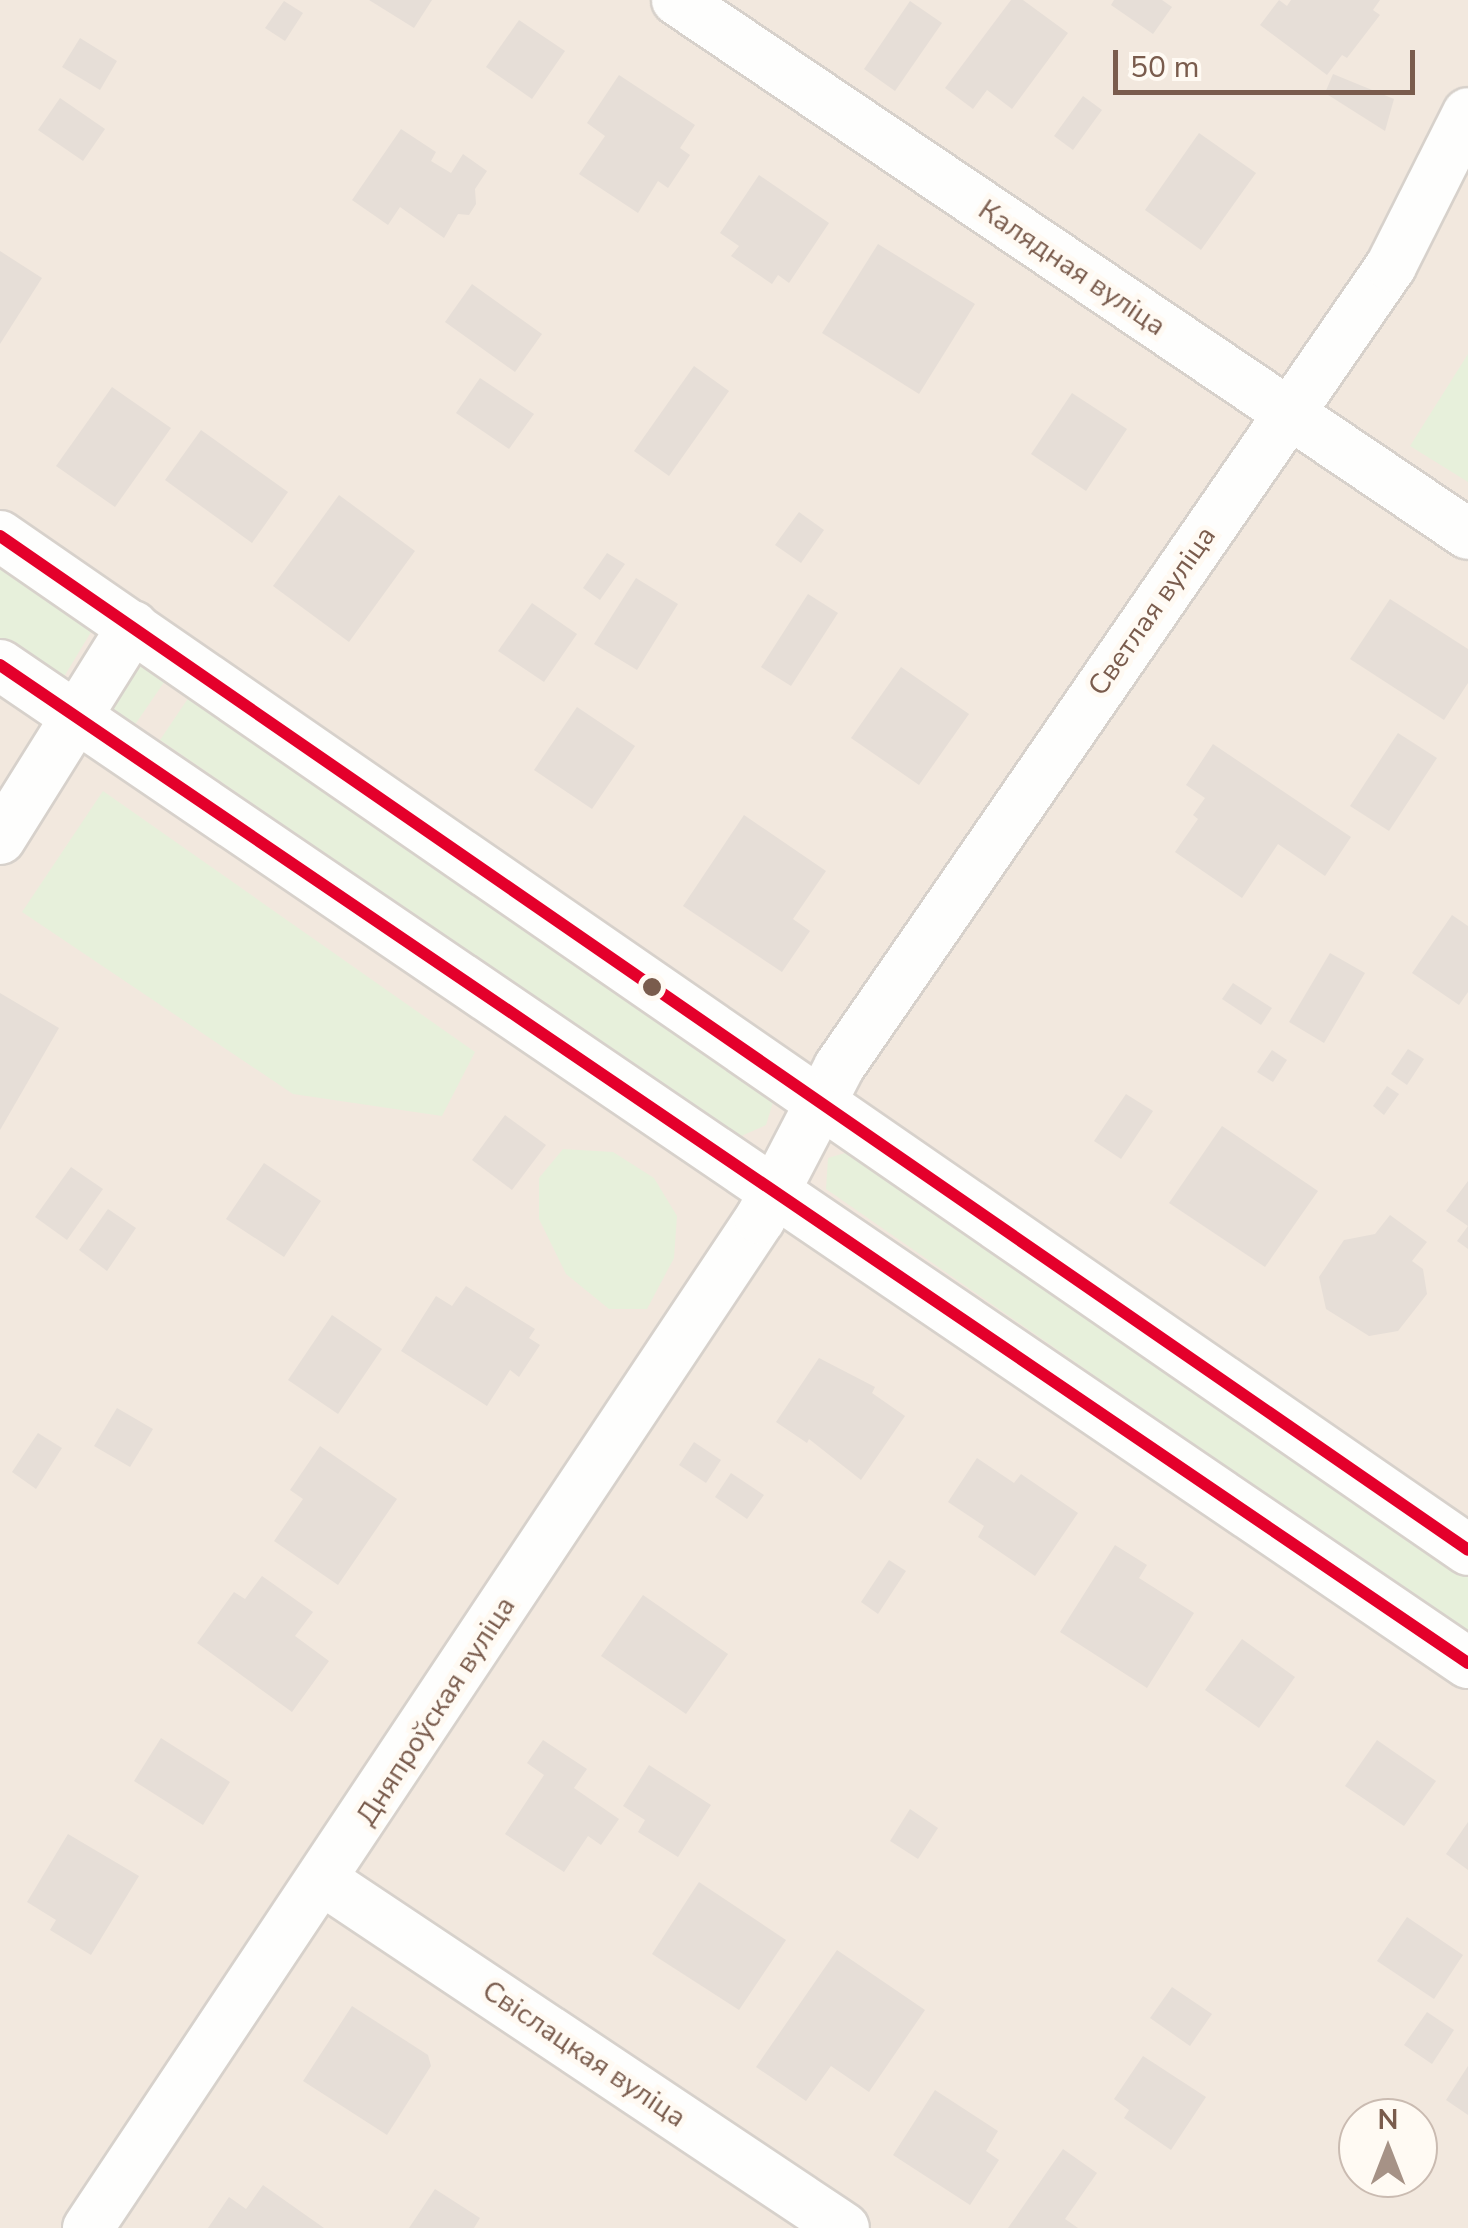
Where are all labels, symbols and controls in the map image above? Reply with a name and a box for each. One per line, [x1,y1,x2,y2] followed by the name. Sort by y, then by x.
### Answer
[1118,30,1420,92] scale bar
[1130,47,1199,88] text: 50 m
[972,193,1172,343] street label: Калядная вуліца
[1081,520,1223,702] street label: Светлая вуліца
[642,977,662,997] unlabelled marker
[350,1590,522,1832] street label: Дняпроўская вуліца
[476,1974,692,2134] street label: Свіслацкая вуліца
[1338,2098,1438,2198] north arrow
[1378,2101,1398,2139] text: N

